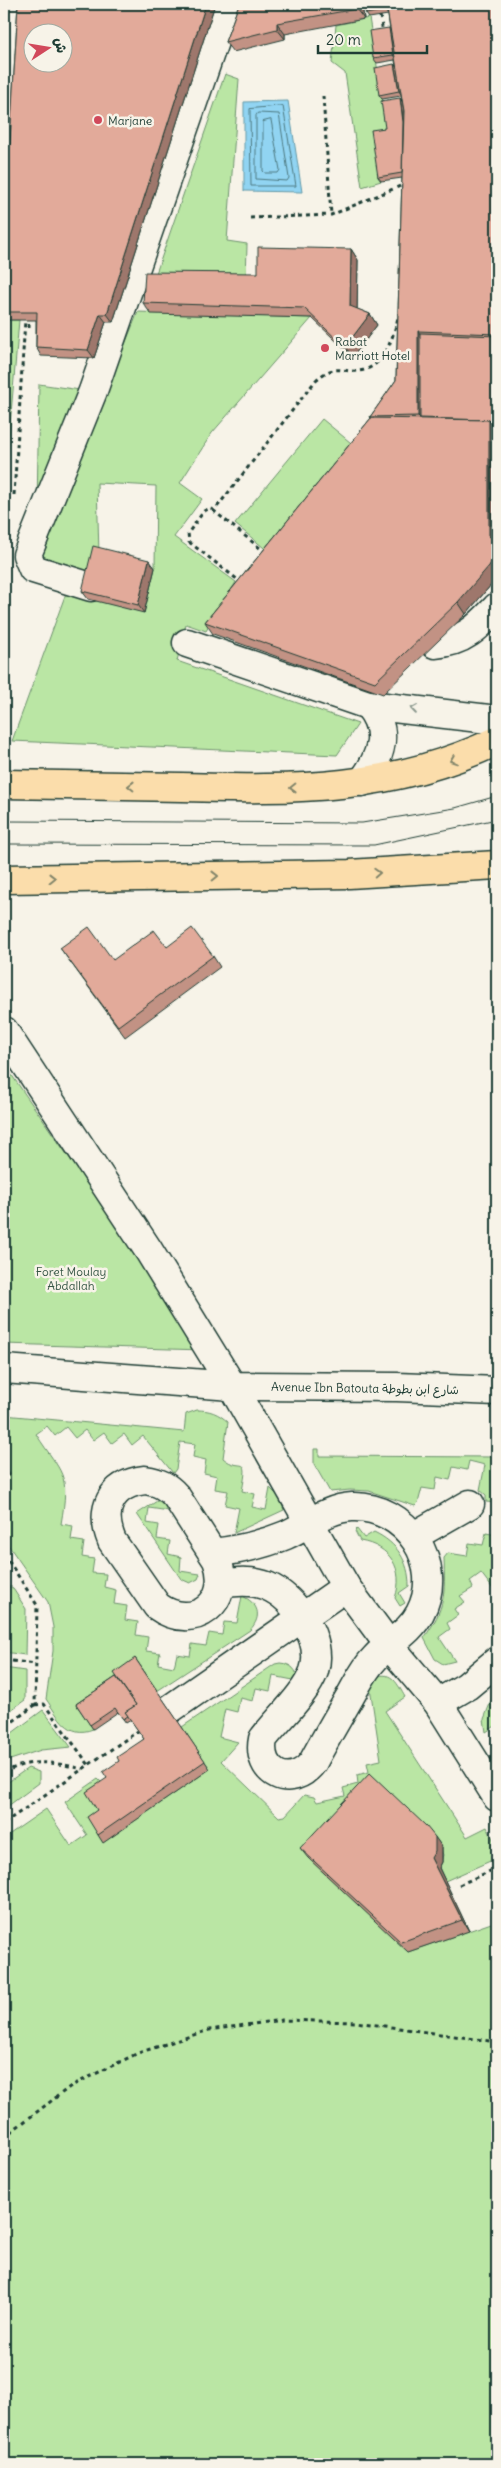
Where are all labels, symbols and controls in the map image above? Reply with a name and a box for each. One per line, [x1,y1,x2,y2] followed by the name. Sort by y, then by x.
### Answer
[22,22,72,72] north arrow
[318,22,427,54] scale bar
[326,30,361,49] text: 20 m
[50,36,71,55] text: ش
[108,113,152,128] place label: Marjane
[92,114,104,126] marker: Marjane
[335,334,410,363] place label: Rabat Marriott Hotel
[319,342,331,354] marker: Rabat Marriott Hotel
[410,705,419,715] one-way arrow
[449,754,457,764] one-way arrow
[126,781,134,791] one-way arrow
[289,783,296,793] one-way arrow
[374,868,382,878] one-way arrow
[212,871,219,881] one-way arrow
[49,873,57,883] one-way arrow
[36,1264,106,1293] park label: Foret Moulay Abdallah
[271,1379,459,1399] street label: Avenue Ibn Batouta شارع ابن بطوطة

